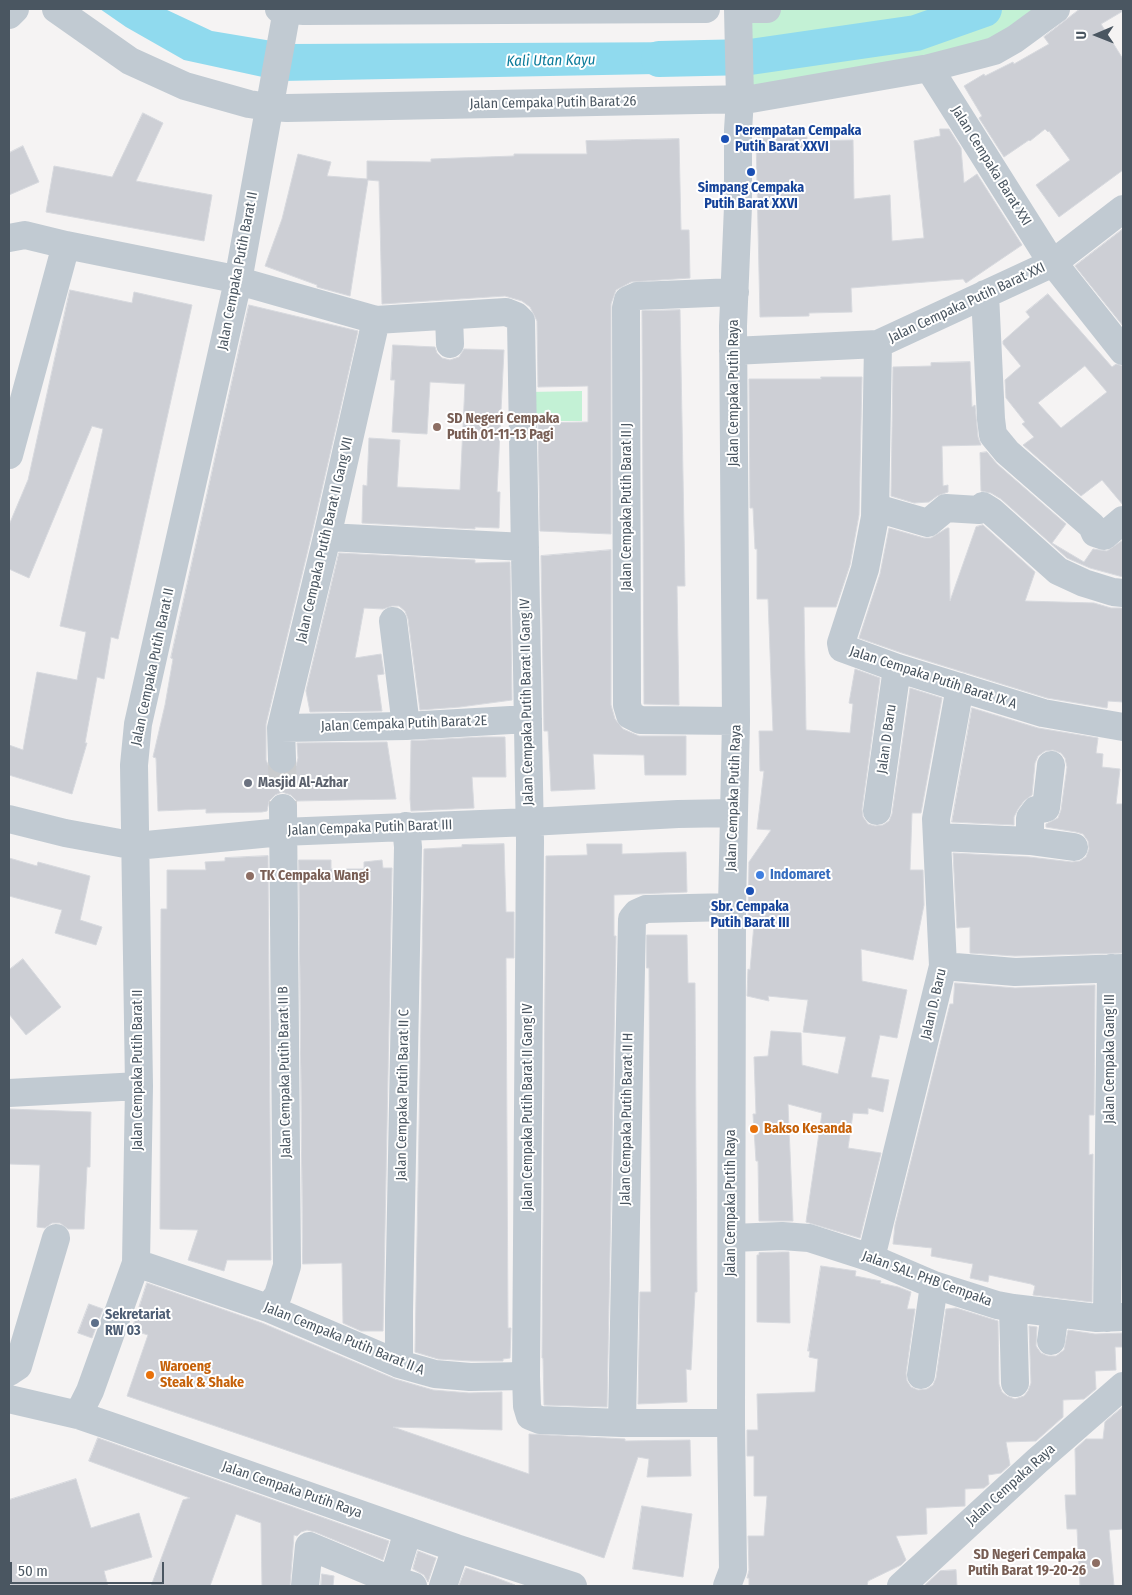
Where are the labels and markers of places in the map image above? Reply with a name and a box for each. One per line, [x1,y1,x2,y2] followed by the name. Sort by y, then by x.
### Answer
[735,123,861,156] place label: Perempatan Cempaka Putih Barat XXVI
[719,133,731,145] marker: Perempatan Cempaka Putih Barat XXVI
[745,166,757,178] marker: Simpang Cempaka Putih Barat XXVI
[698,180,804,212] place label: Simpang Cempaka Putih Barat XXVI
[447,411,560,444] place label: SD Negeri Cempaka Putih 01-11-13 Pagi
[431,421,443,433] marker: SD Negeri Cempaka Putih 01-11-13 Pagi
[258,775,348,791] place label: Masjid Al-Azhar
[242,777,254,789] marker: Masjid Al-Azhar
[770,867,831,883] place label: Indomaret
[260,868,369,884] place label: TK Cempaka Wangi
[754,869,766,881] marker: Indomaret
[244,870,256,882] marker: TK Cempaka Wangi
[744,885,756,897] marker: Sbr. Cempaka Putih Barat III
[711,899,789,932] place label: Sbr. Cempaka Putih Barat III
[764,1121,852,1137] place label: Bakso Kesanda
[748,1123,760,1135] marker: Bakso Kesanda
[105,1307,171,1340] place label: Sekretariat RW 03
[89,1317,101,1329] marker: Sekretariat RW 03
[160,1359,244,1391] place label: Waroeng Steak & Shake
[144,1369,156,1381] marker: Waroeng Steak & Shake
[968,1547,1086,1580] place label: SD Negeri Cempaka Putih Barat 19-20-26
[1090,1557,1102,1569] marker: SD Negeri Cempaka Putih Barat 19-20-26

